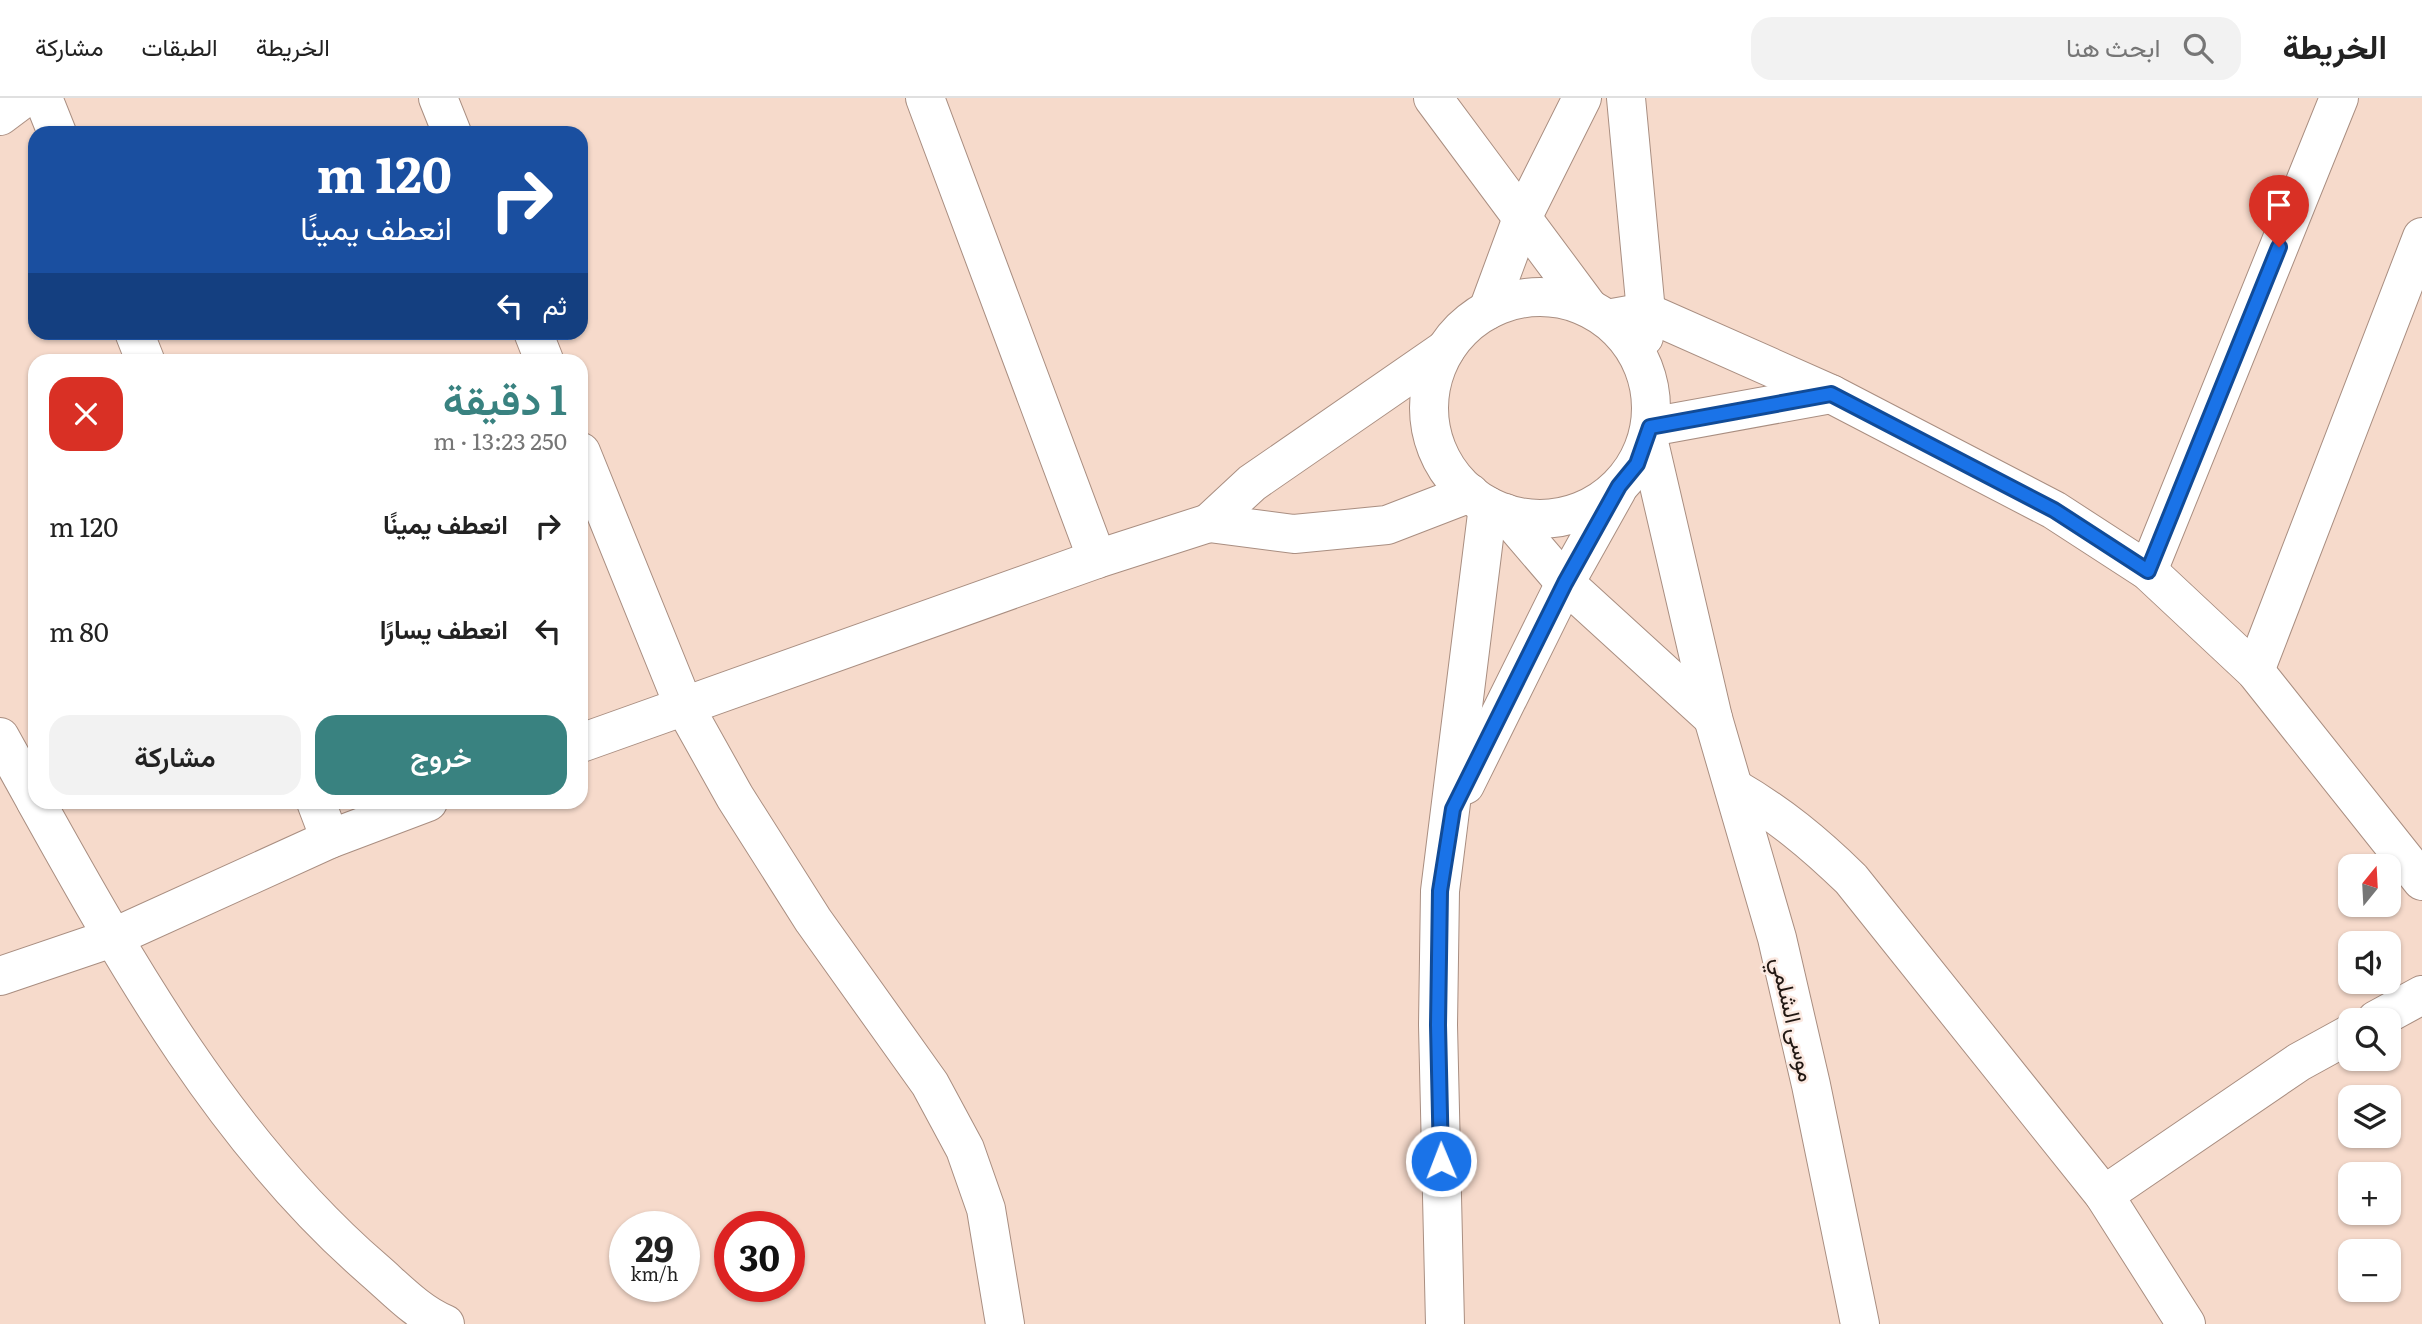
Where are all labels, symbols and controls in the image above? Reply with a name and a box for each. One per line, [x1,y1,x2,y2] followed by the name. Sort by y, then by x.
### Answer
[1751,17,2241,80] search box
[2283,20,2387,69] text: الخريطة
[2066,26,2161,65] text: ابحث هنا
[35,28,103,63] text: مشاركة
[141,28,218,63] text: الطبقات
[256,28,330,63] text: الخريطة
[2179,29,2217,67] icon: search
[317,135,452,208] text: 120 m
[476,154,567,245] icon: right
[2249,175,2309,247] pin
[2260,186,2298,224] icon: arrive
[300,202,452,250] text: انعطف يمينًا
[543,284,567,323] text: ثم
[491,287,529,325] icon: left
[443,366,567,428] text: 1 دقيقة
[49,377,123,451] button: close
[433,423,567,457] text: 250 m · 13:23
[383,503,508,542] text: انعطف يمينًا
[49,506,118,545] text: 120 m
[529,507,567,545] icon: right
[380,608,508,647] text: انعطف يسارًا
[49,611,109,650] text: 80 m
[529,612,567,650] icon: left
[49,715,301,795] button: مشاركة
[315,715,567,795] button: خروج
[2338,854,2401,917] north arrow
[2338,854,2401,1302] map controls
[2338,931,2401,994] button: sound
[1760,953,1826,1086] street label: موسى الشلمي
[2338,1008,2401,1071] button: search
[2338,1085,2401,1148] button: layers
[1404,1124,1478,1198] position arrow
[2338,1162,2401,1225] button: +
[714,1211,805,1302] speed limit sign: 30
[635,1221,674,1273] text: 29
[2338,1239,2401,1302] button: −
[631,1260,678,1287] text: km/h

